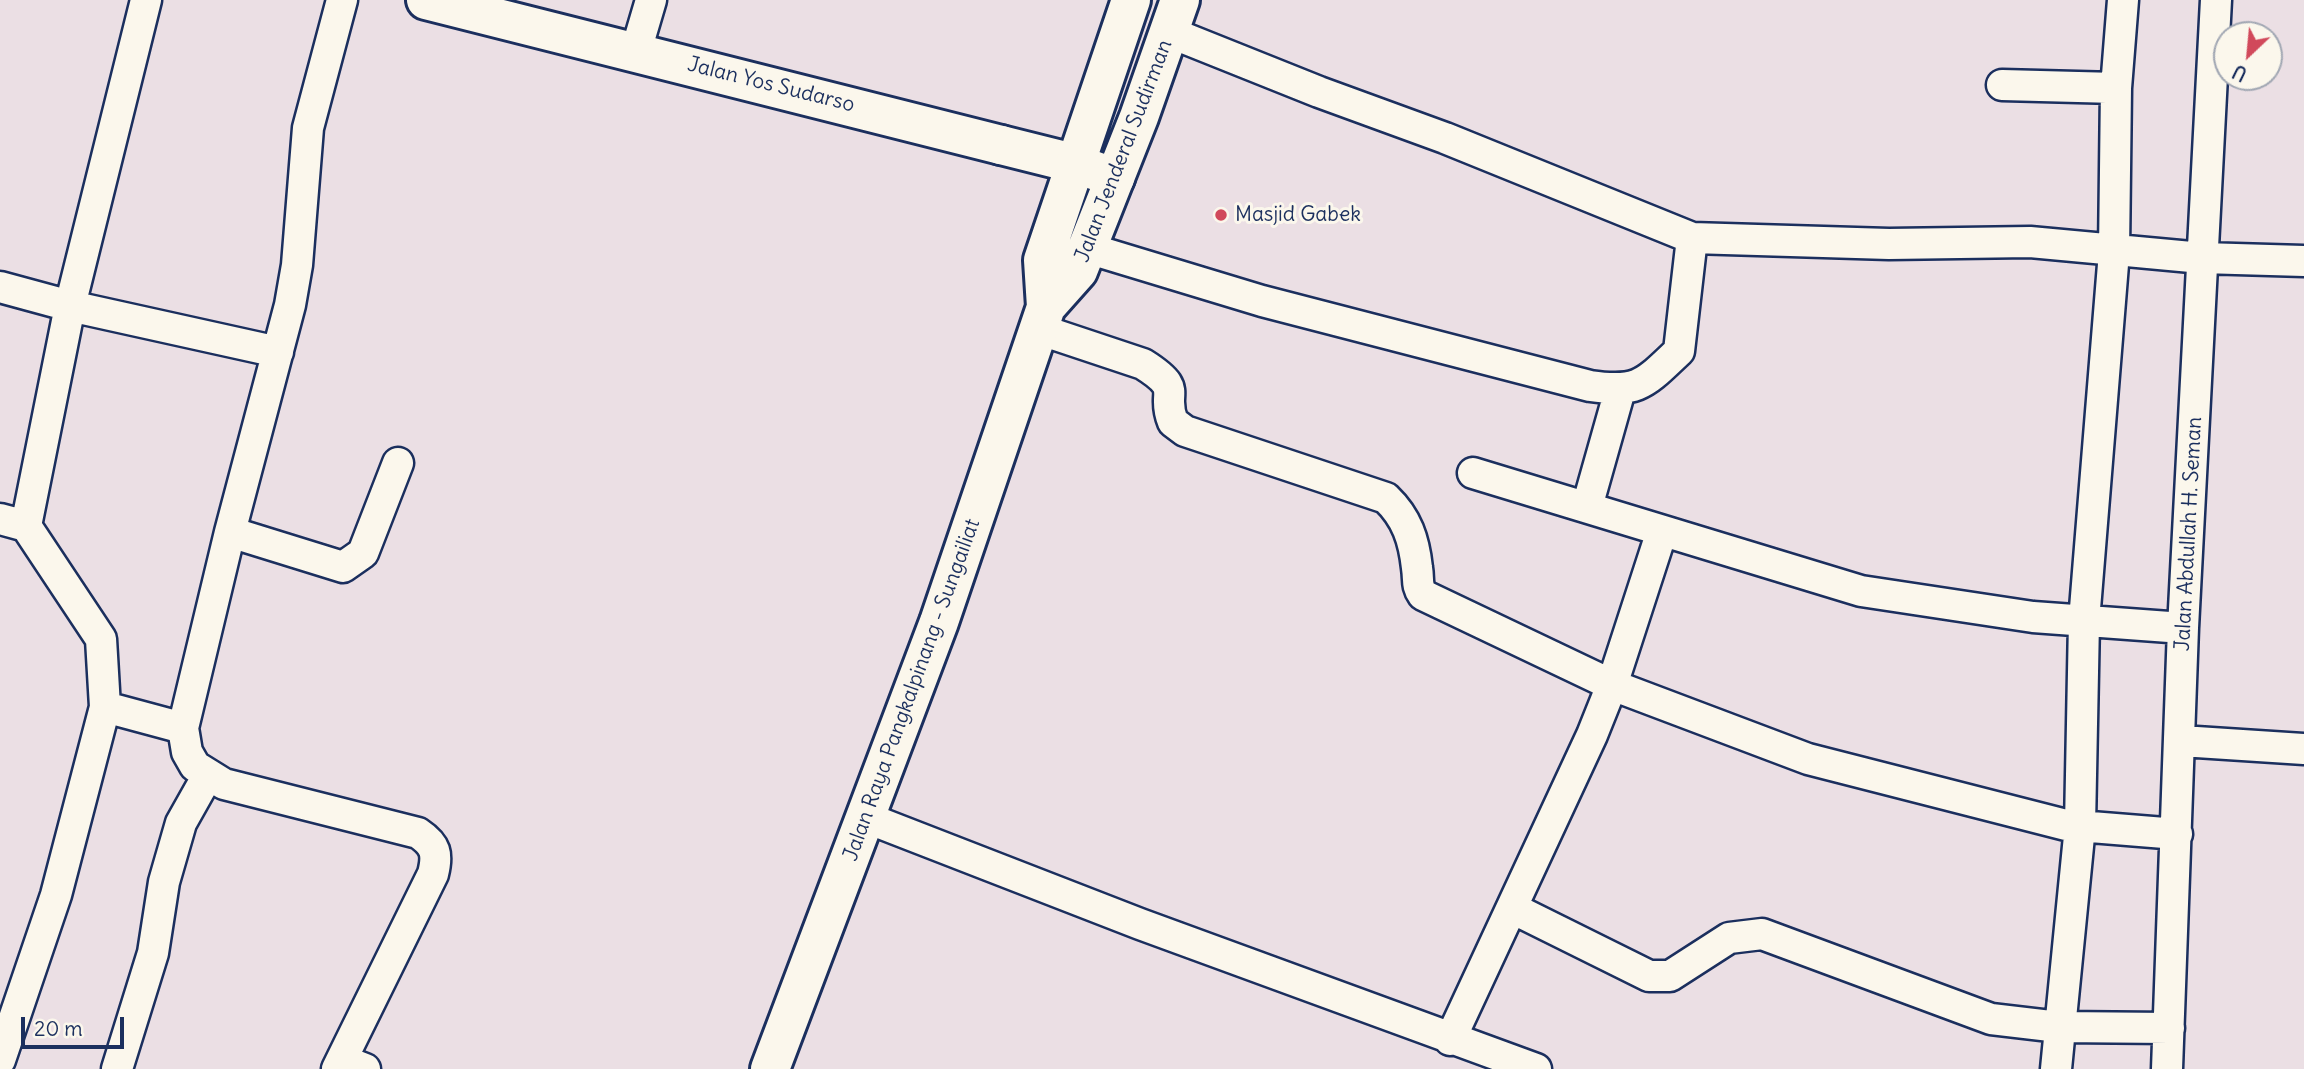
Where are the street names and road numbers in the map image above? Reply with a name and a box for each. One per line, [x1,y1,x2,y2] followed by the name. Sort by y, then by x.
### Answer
[1070,36,1178,266] street label: Jalan Jenderal Sudirman
[685,52,857,118] street label: Jalan Yos Sudarso
[2170,416,2208,652] street label: Jalan Abdullah H. Seman
[838,515,986,865] street label: Jalan Raya Pangkalpinang - Sungailiat

